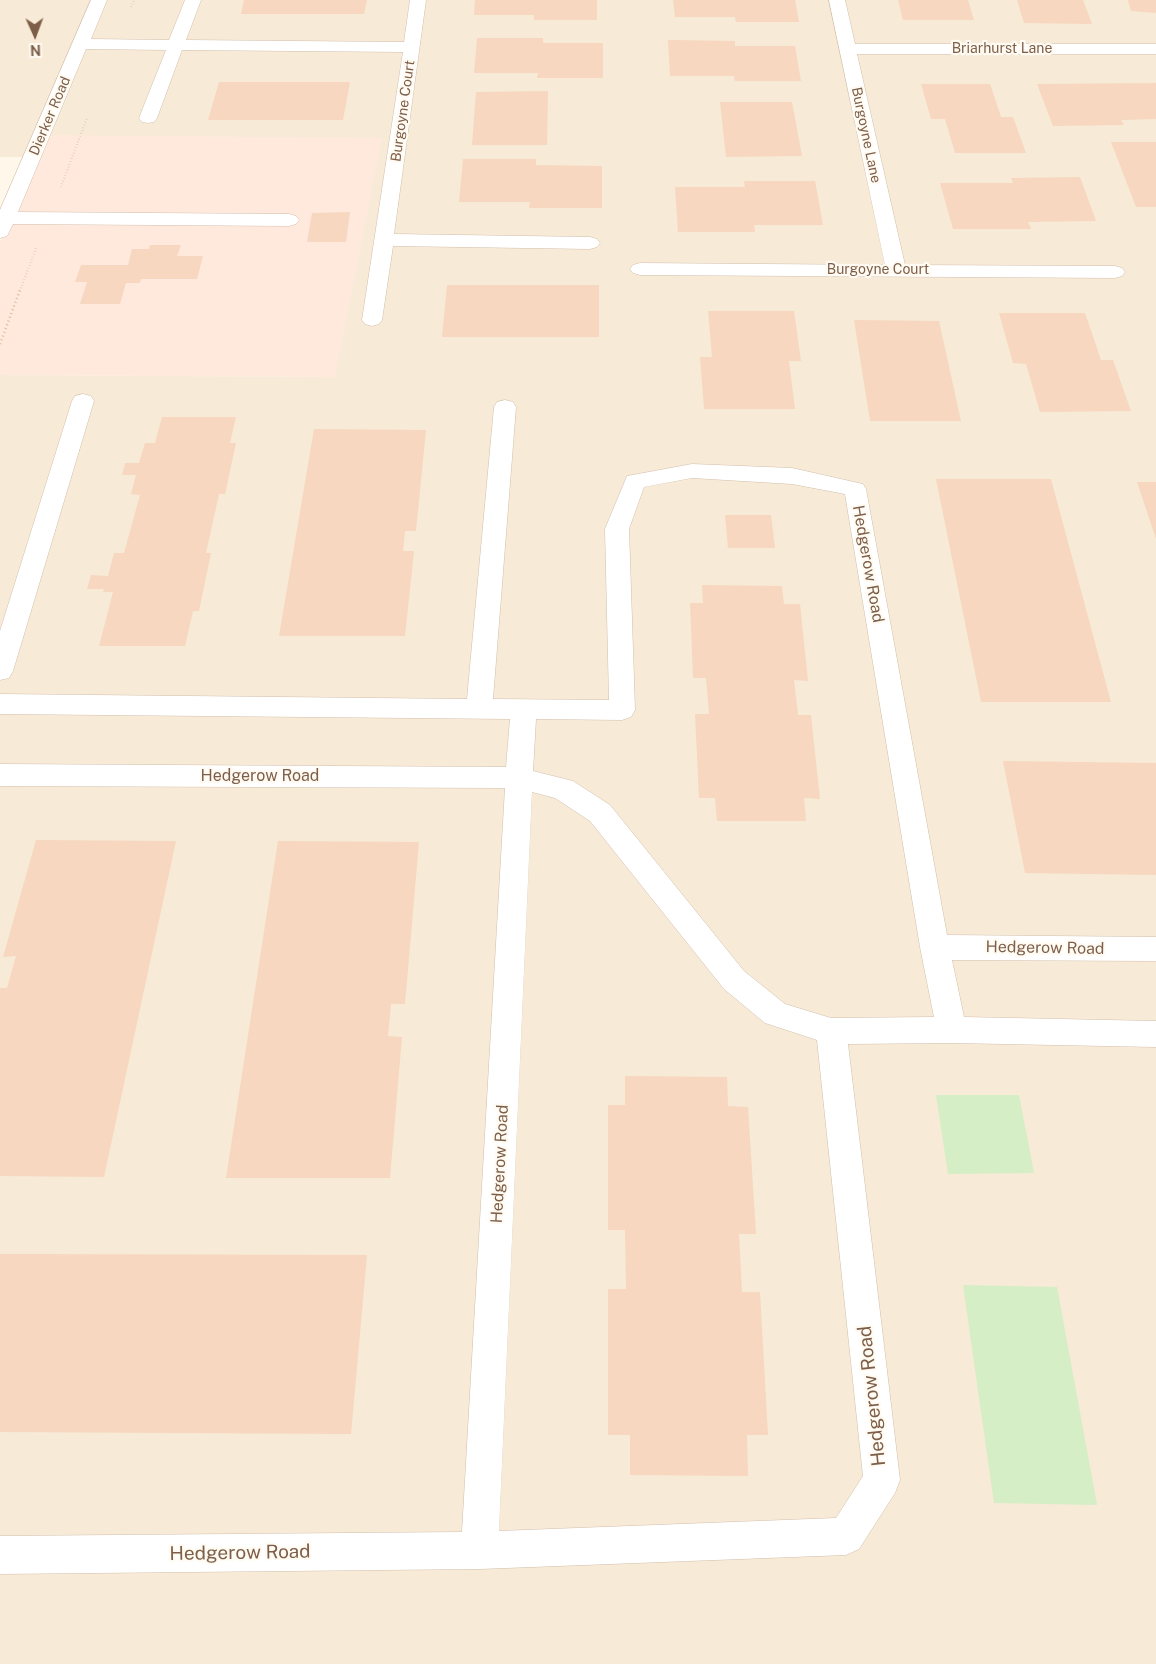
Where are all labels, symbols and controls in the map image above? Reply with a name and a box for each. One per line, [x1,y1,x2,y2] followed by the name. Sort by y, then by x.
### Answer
[10,10,60,60] north arrow
[952,41,1052,57] street label: Briarhurst Lane
[30,42,41,58] text: N
[388,59,418,163] street label: Burgoyne Court
[26,74,74,158] street label: Dierker Road
[848,85,884,185] street label: Burgoyne Lane
[827,262,929,278] street label: Burgoyne Court
[848,504,888,624] street label: Hedgerow Road
[201,766,319,786] street label: Hedgerow Road
[985,937,1105,959] street label: Hedgerow Road
[487,1104,513,1224] street label: Hedgerow Road
[853,1325,891,1467] street label: Hedgerow Road
[169,1540,311,1566] street label: Hedgerow Road

